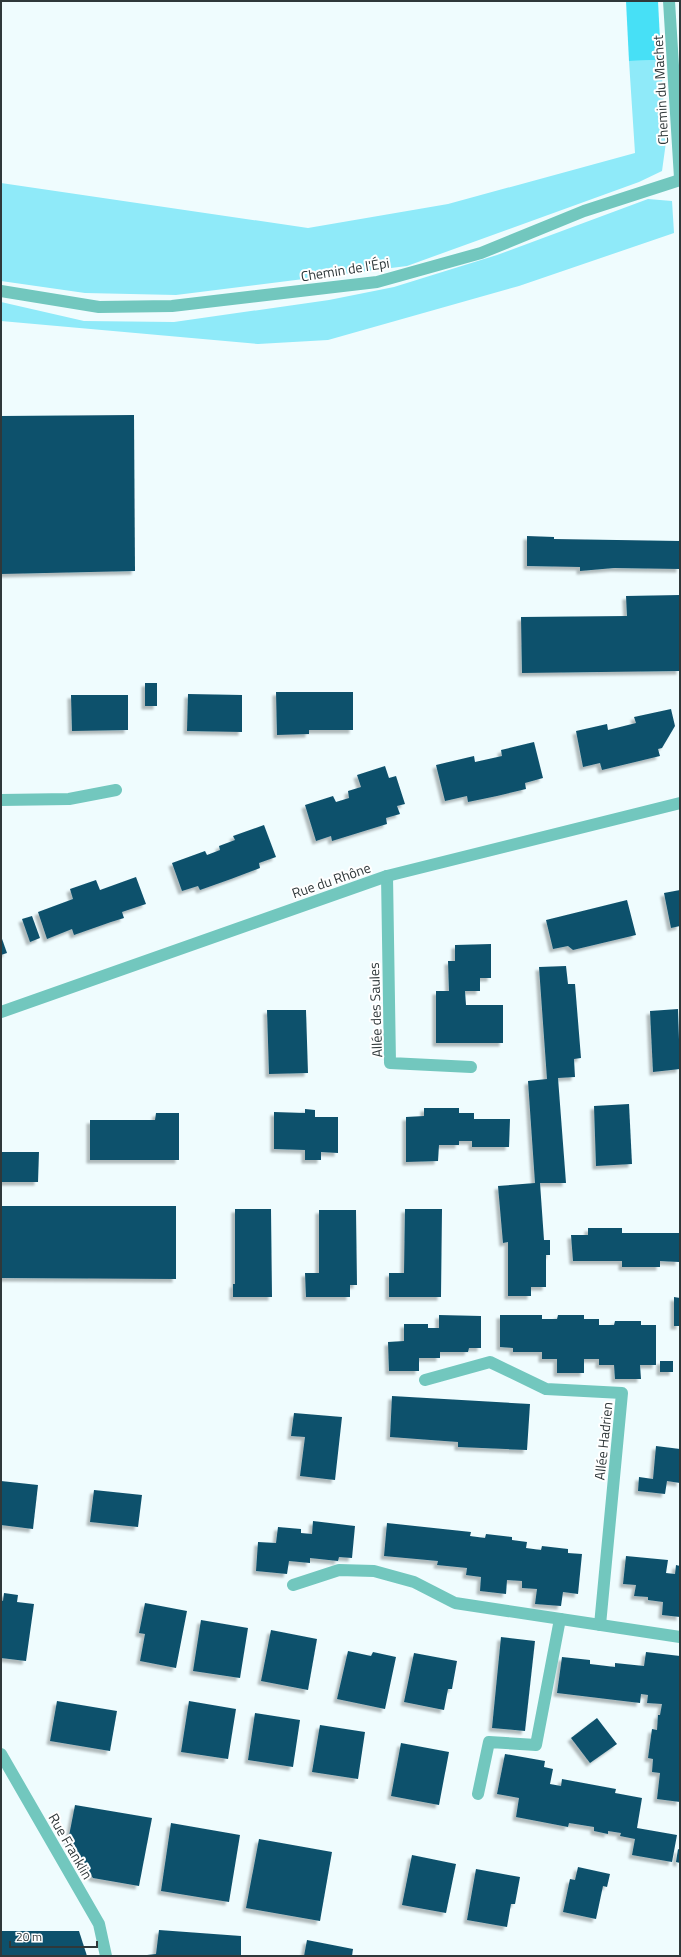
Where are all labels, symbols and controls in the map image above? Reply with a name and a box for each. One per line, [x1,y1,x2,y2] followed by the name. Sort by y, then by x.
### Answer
[647,35,673,145] street label: Chemin du Machet
[299,252,391,286] street label: Chemin de l'Épi
[289,857,373,903] street label: Rue du Rhône
[363,962,387,1058] street label: Allée des Saules
[588,1401,618,1481] street label: Allée Hadrien
[44,1809,98,1883] street label: Rue Franklin
[10,1923,97,1949] scale bar
[16,1927,42,1946] text: 20 m

